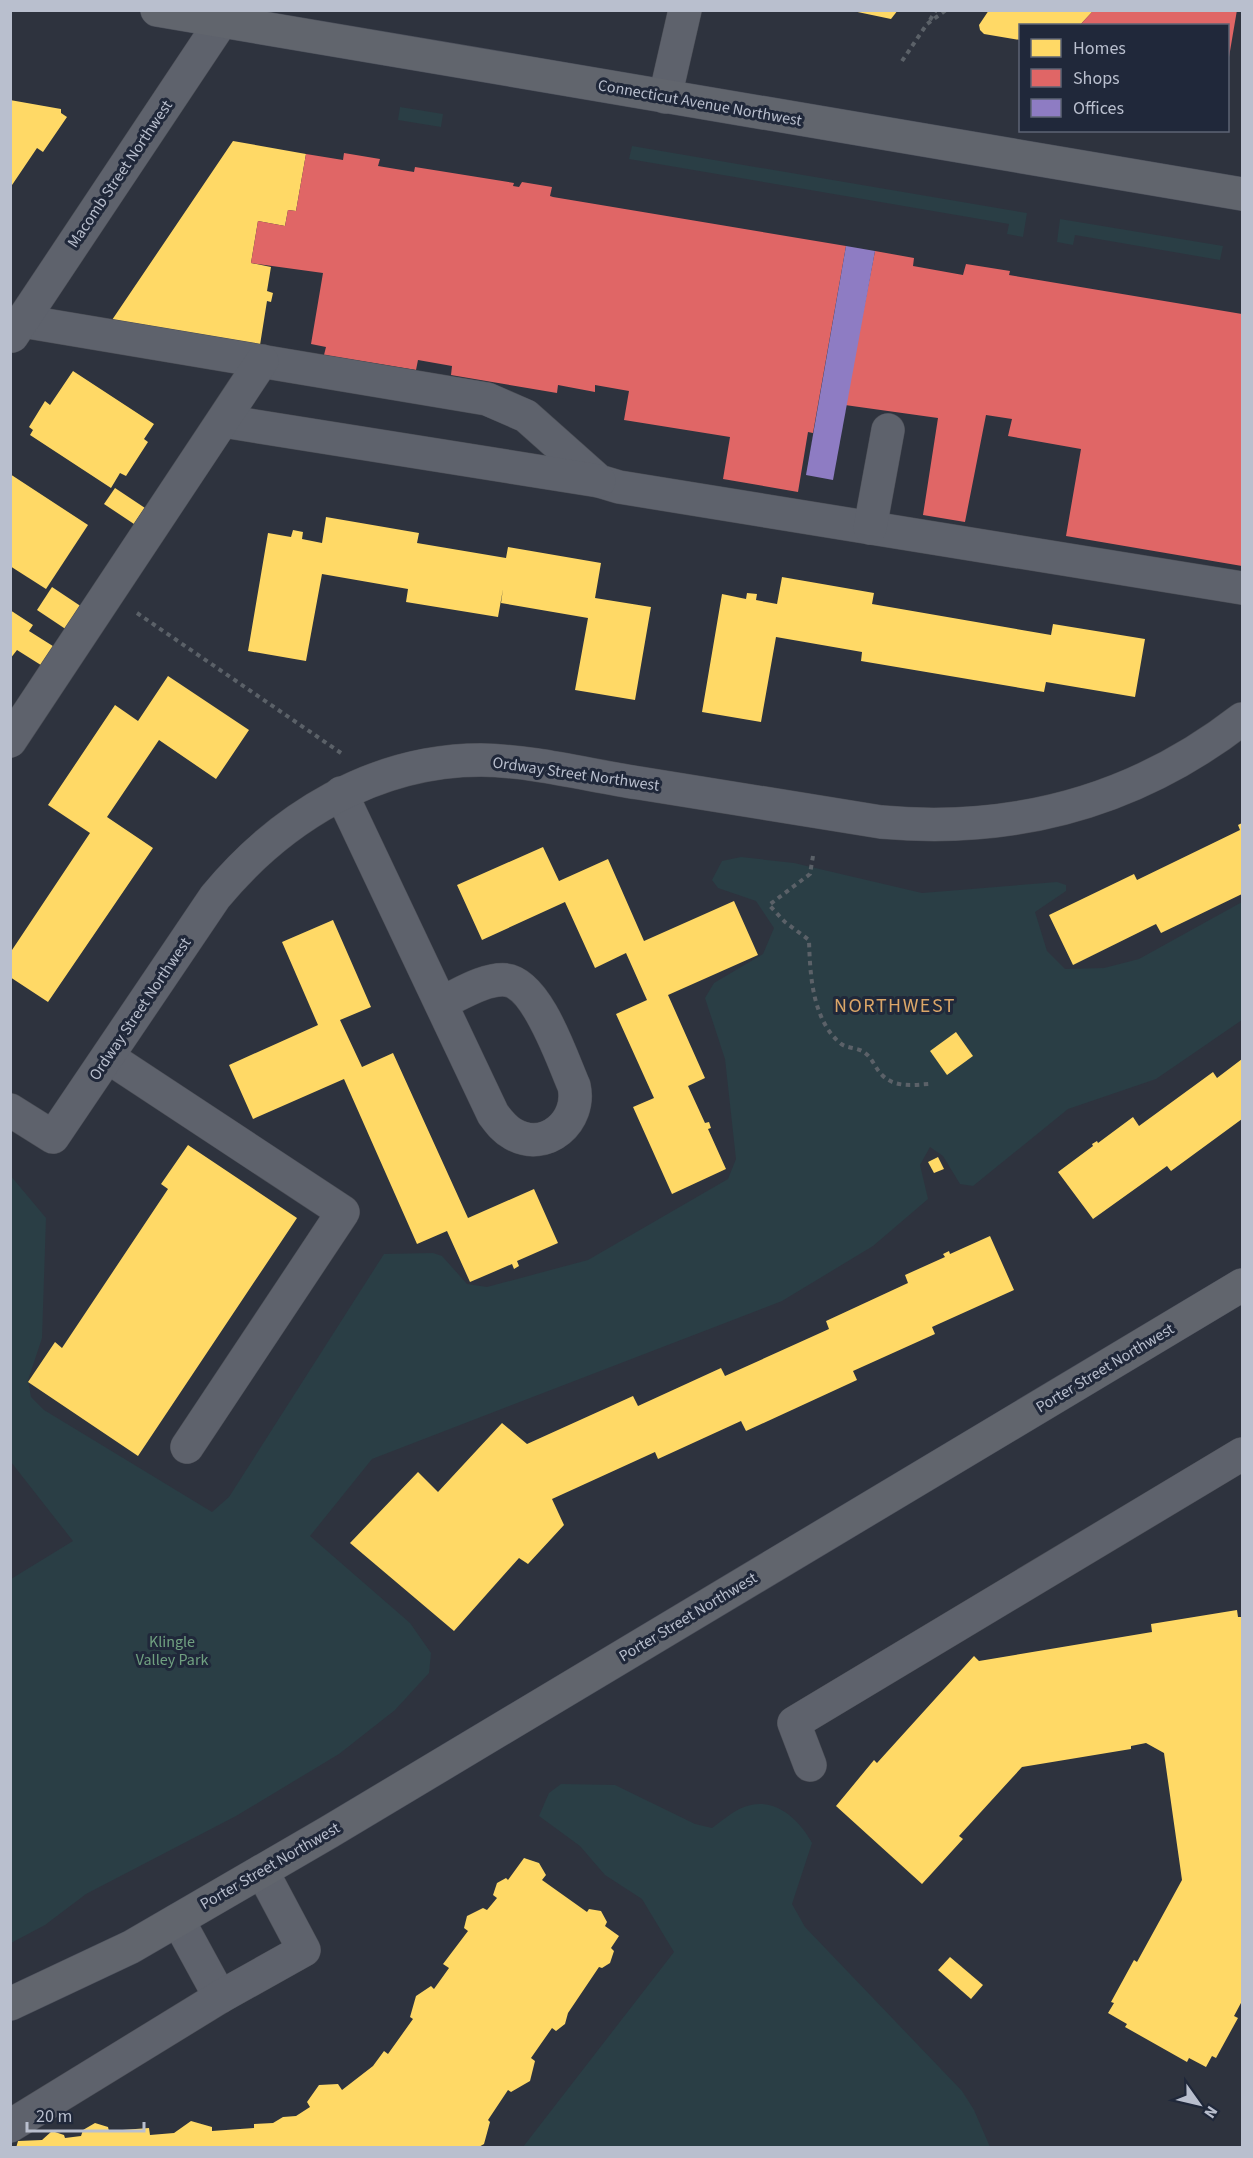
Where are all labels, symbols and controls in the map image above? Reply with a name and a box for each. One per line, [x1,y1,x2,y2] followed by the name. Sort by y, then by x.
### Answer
[1019,24,1229,132] legend
[1073,36,1126,61] text: Homes
[1073,66,1120,91] text: Shops
[596,74,804,132] street label: Connecticut Avenue Northwest
[62,95,178,252] street label: Macomb Street Northwest
[1073,96,1124,121] text: Offices
[491,751,661,797] street label: Ordway Street Northwest
[84,933,196,1085] street label: Ordway Street Northwest
[834,992,956,1020] district label: NORTHWEST
[1032,1318,1179,1418] street label: Porter Street Northwest
[615,1567,762,1667] street label: Porter Street Northwest
[136,1631,208,1671] park label: Klingle Valley Park
[196,1817,344,1915] street label: Porter Street Northwest
[1169,2074,1229,2134] north arrow
[27,2095,144,2133] scale bar
[1199,2101,1223,2122] text: N
[36,2104,72,2129] text: 20 m

